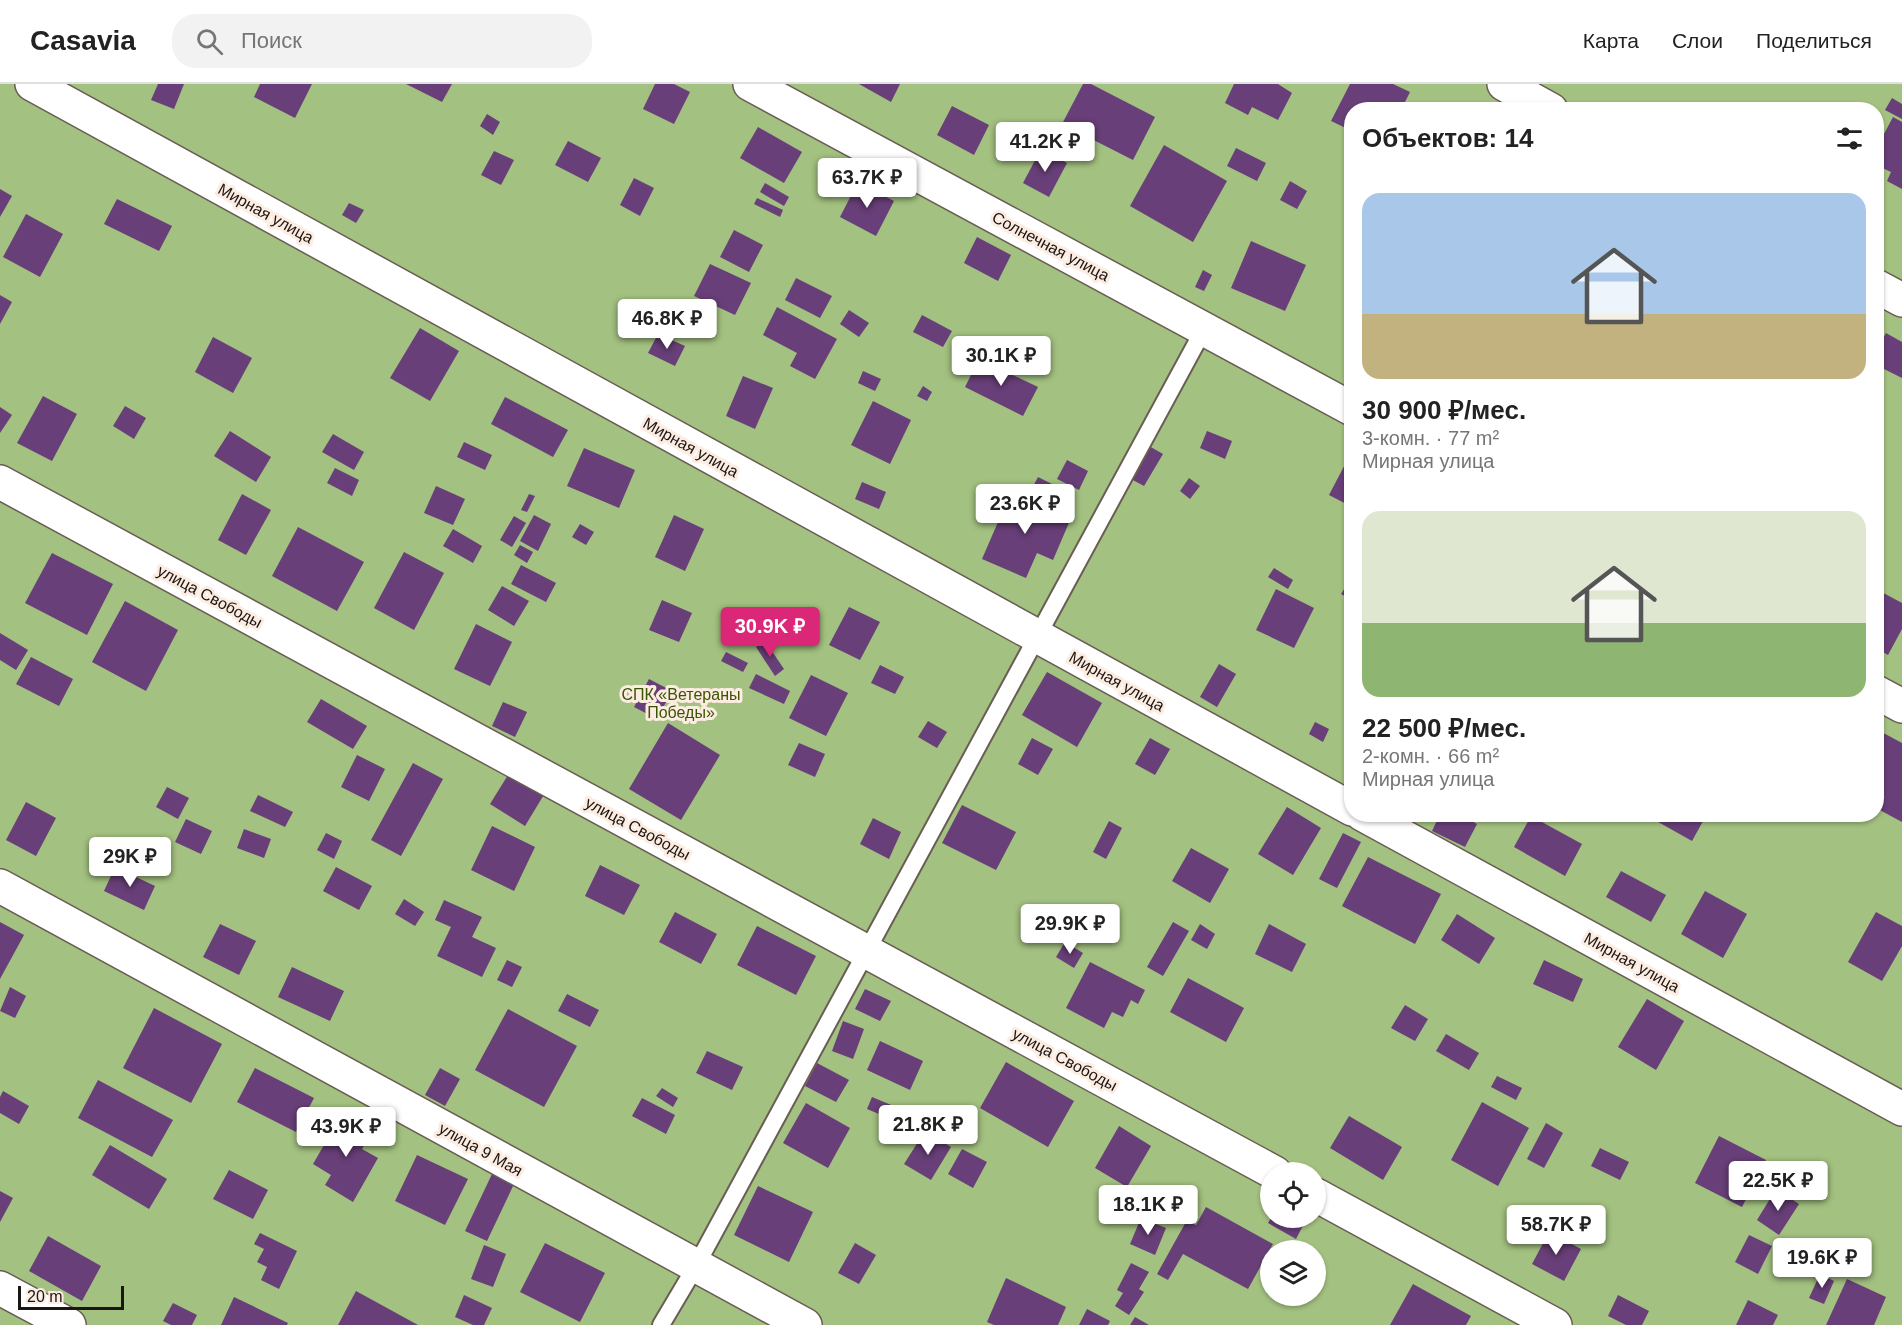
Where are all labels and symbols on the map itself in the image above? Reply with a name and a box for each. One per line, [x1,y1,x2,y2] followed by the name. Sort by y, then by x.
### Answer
[990,122,1100,173] pin: 41.2K ₽
[812,158,922,209] pin: 63.7K ₽
[215,180,316,247] street label: Мирная улица
[989,208,1112,284] street label: Солнечная улица
[612,299,722,350] pin: 46.8K ₽
[946,336,1056,387] pin: 30.1K ₽
[640,414,741,481] street label: Мирная улица
[970,484,1080,535] pin: 23.6K ₽
[155,562,265,631] street label: улица Свободы
[715,607,825,658] pin: 30.9K ₽
[1066,648,1167,715] street label: Мирная улица
[622,686,740,721] park label: СПК «Ветераны Победы»
[583,794,693,863] street label: улица Свободы
[88,837,172,888] pin: 29K ₽
[1015,904,1125,955] pin: 29.9K ₽
[1581,929,1682,996] street label: Мирная улица
[1010,1025,1120,1094] street label: улица Свободы
[873,1105,983,1156] pin: 21.8K ₽
[291,1107,401,1158] pin: 43.9K ₽
[436,1119,525,1179] street label: улица 9 Мая
[1723,1161,1833,1212] pin: 22.5K ₽
[1093,1185,1203,1236] pin: 18.1K ₽
[1501,1205,1611,1256] pin: 58.7K ₽
[1767,1238,1877,1289] pin: 19.6K ₽
[18,1283,124,1310] scale bar

